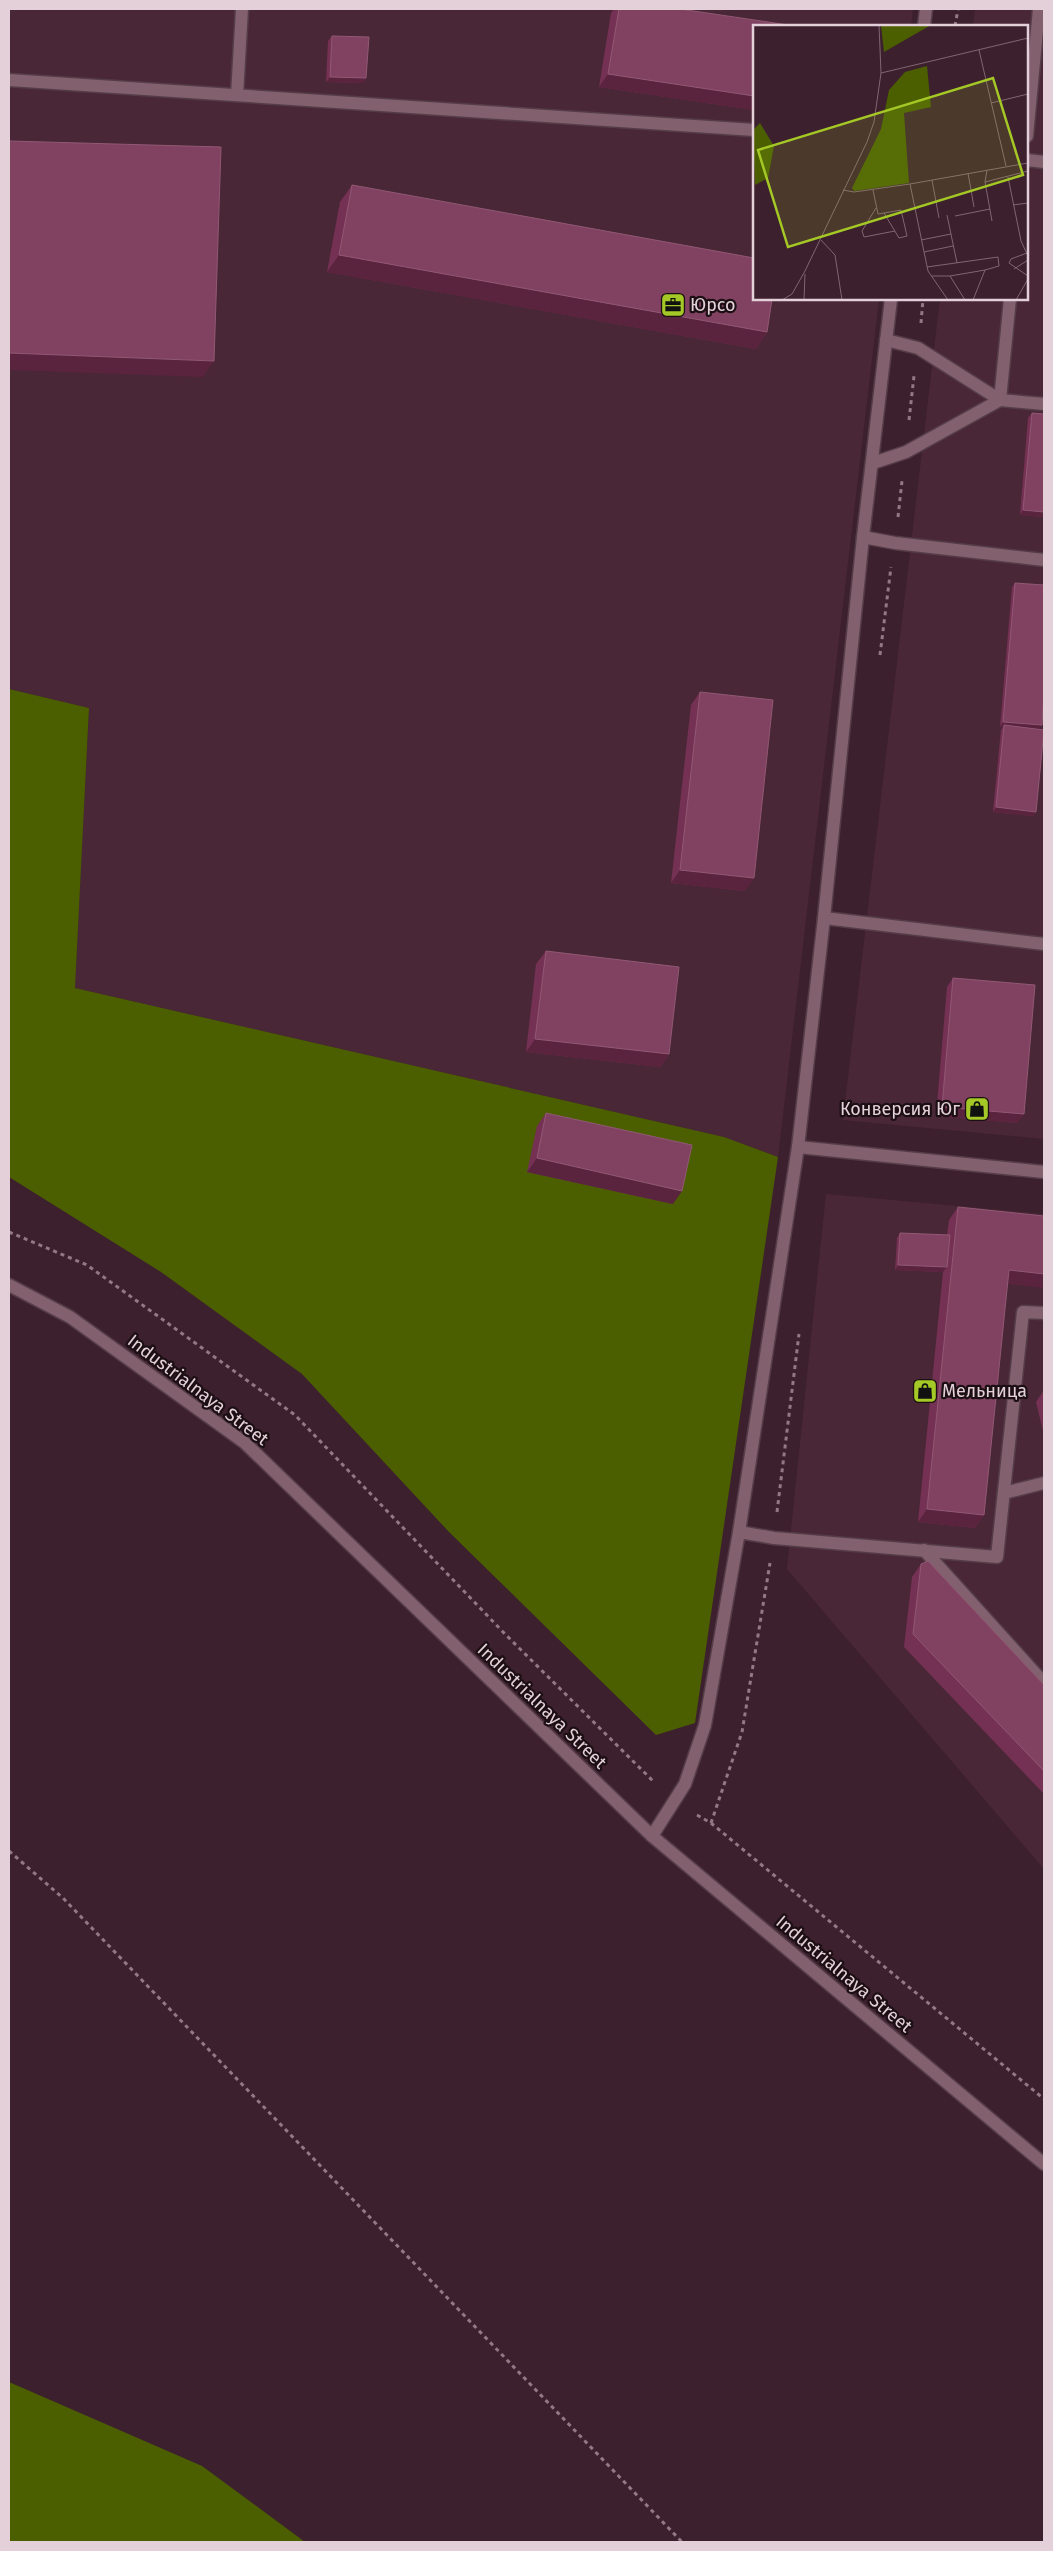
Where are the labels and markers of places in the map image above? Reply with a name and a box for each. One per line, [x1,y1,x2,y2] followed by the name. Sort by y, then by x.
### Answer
[660,292,686,318] office icon: Юрсо
[690,294,736,316] place label: Юрсо
[964,1096,990,1122] shop icon: Конверсия Юг
[840,1098,960,1120] place label: Конверсия Юг
[912,1378,938,1404] shop icon: Мельница
[942,1380,1027,1402] place label: Мельница

